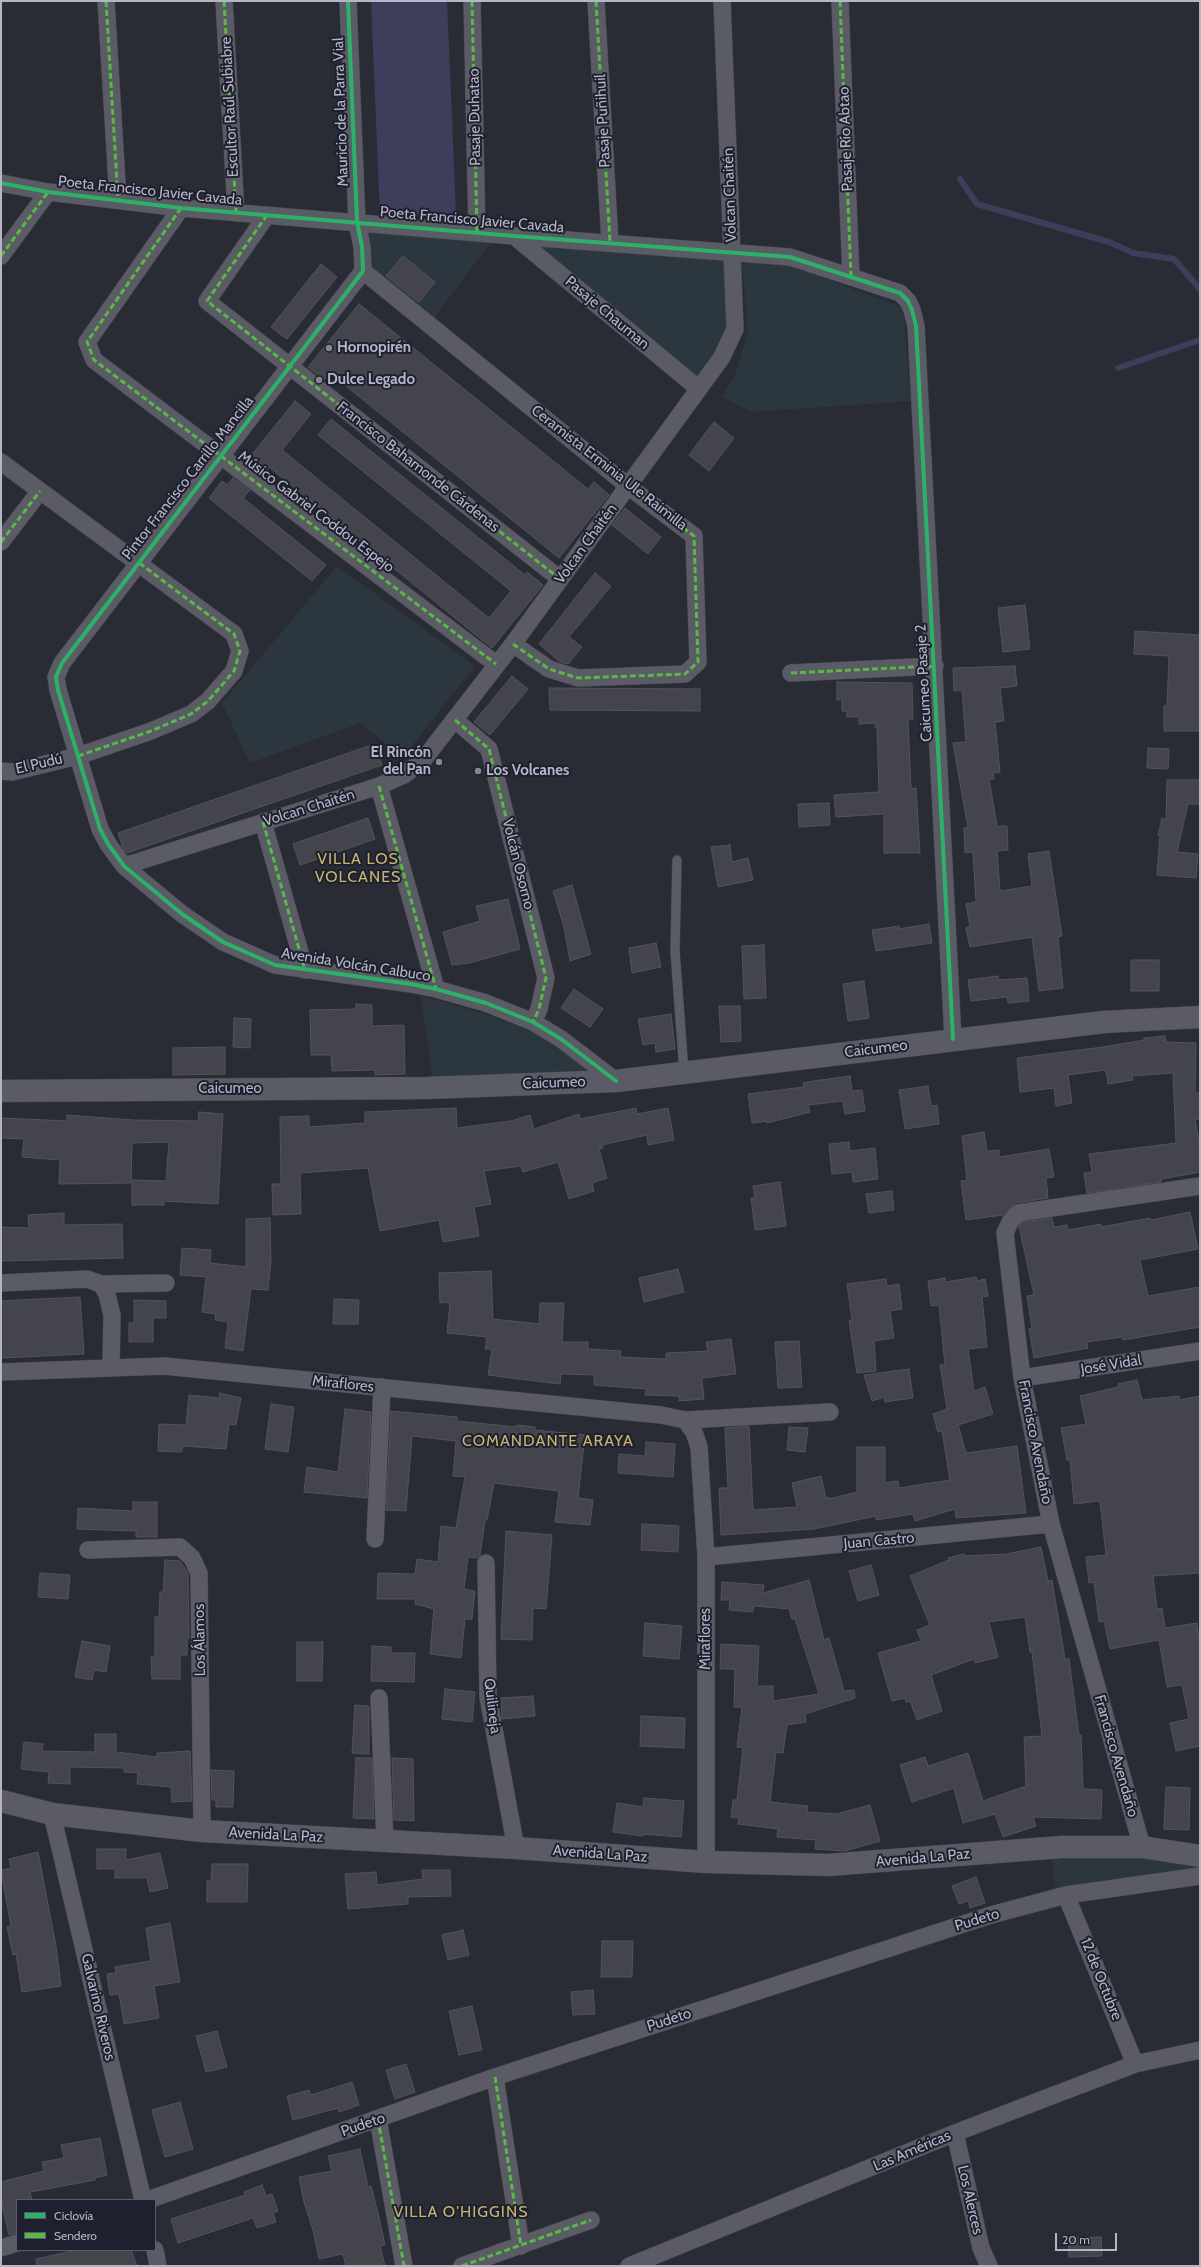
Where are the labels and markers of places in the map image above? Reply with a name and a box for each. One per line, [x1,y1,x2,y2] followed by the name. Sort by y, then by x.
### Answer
[337,339,411,357] place label: Hornopirén
[324,343,334,353] marker: Hornopirén
[327,371,415,389] place label: Dulce Legado
[314,375,324,385] marker: Dulce Legado
[370,744,431,779] place label: El Rincón del Pan
[434,757,444,767] marker: El Rincón del Pan
[486,762,569,780] place label: Los Volcanes
[473,766,483,776] marker: Los Volcanes

